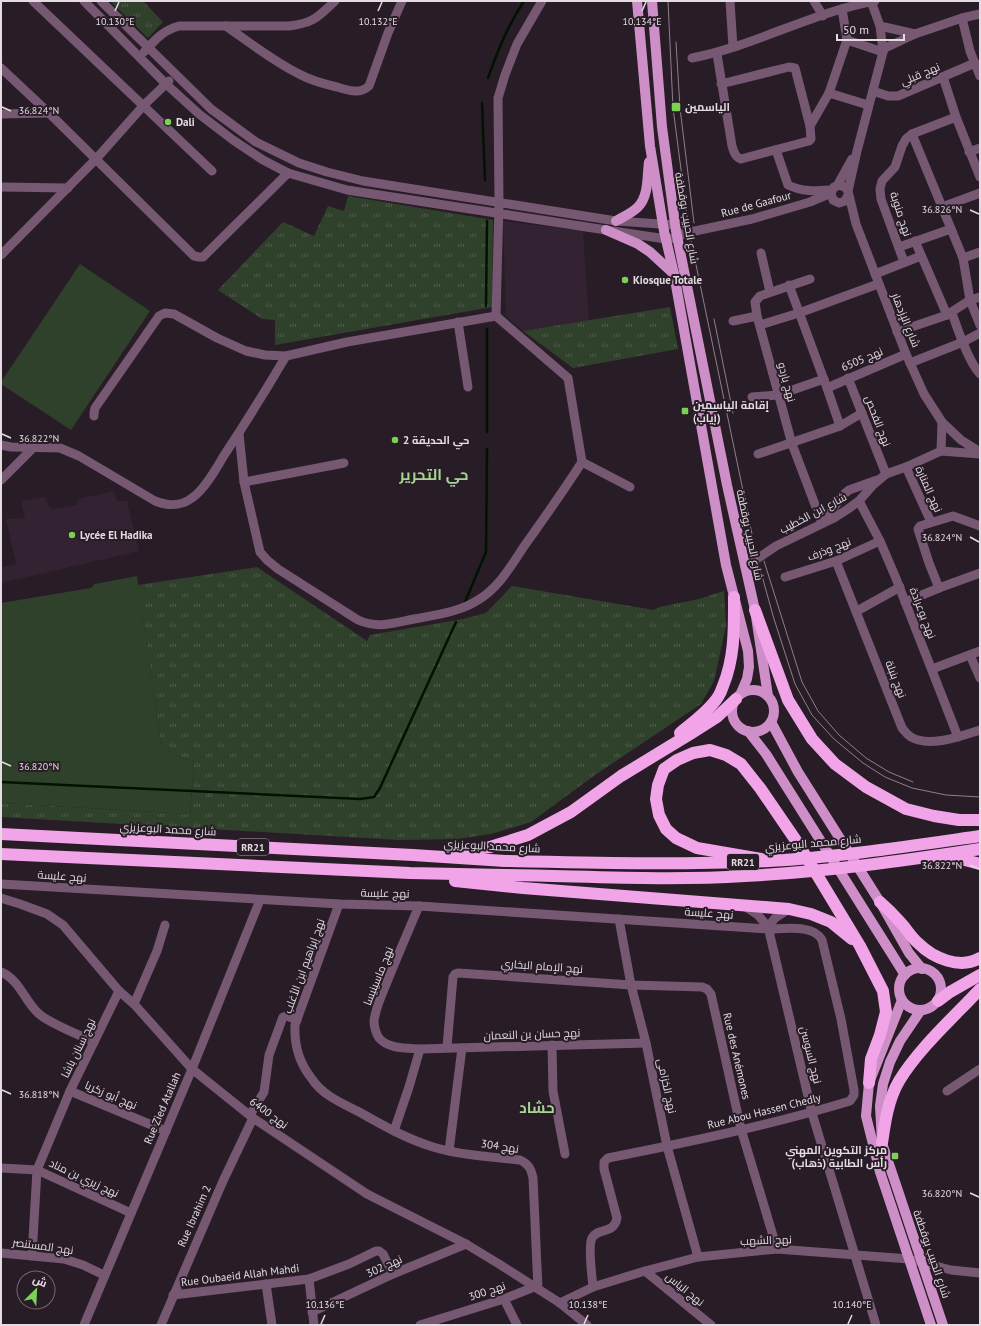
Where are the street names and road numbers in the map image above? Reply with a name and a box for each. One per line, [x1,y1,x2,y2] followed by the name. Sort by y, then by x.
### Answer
[898,59,943,90] street label: نهج قبلي
[671,171,702,265] street label: شارع الحبيب بوقطفة
[719,188,793,220] street label: Rue de Gaafour
[886,190,915,238] street label: نهج منوبة
[887,290,923,350] street label: شارع الإزدهار
[839,344,885,375] street label: نهج 6505
[774,361,799,404] street label: نهج باردو
[861,394,894,449] street label: نهج الفحص
[912,464,945,515] street label: نهج المنارة
[733,488,767,582] street label: شارع الحبيب بوقطفة
[777,489,849,537] street label: شارع ابن الخطيب
[805,534,853,565] street label: نهج وذرف
[906,585,939,641] street label: نهج بوعرادة
[882,658,910,700] street label: نهج بنبلة
[119,819,217,841] street label: شارع محمد البوعزيزي
[764,832,862,856] street label: شارع محمد البوعزيزي
[443,836,541,858] street label: شارع محمد البوعزيزي
[237,839,269,855] road number: RR21
[727,854,759,870] road number: RR21
[37,867,87,886] street label: نهج عليسة
[360,886,410,901] street label: نهج عليسة
[684,904,734,923] street label: نهج عليسة
[280,917,329,1016] street label: نهج إبراهيم ابن الأغلب
[360,945,397,1008] street label: نهج ماسينيسا
[500,956,583,978] street label: نهج الإمام البخاري
[720,1011,754,1101] street label: Rue des Anémones
[58,1016,99,1080] street label: نهج سنان باشا
[483,1025,581,1044] street label: نهج حسان بن النعمان
[796,1025,825,1085] street label: نهج السوسن
[653,1057,680,1115] street label: نهج الخزامى
[141,1070,183,1146] street label: Rue Zied Atallah
[82,1078,139,1113] street label: نهج أبو زكريا
[706,1090,823,1132] street label: Rue Abou Hassen Chedly
[246,1094,291,1132] street label: نهج 6400
[480,1136,520,1157] street label: نهج 304
[46,1156,121,1202] street label: نهج زيري بن مناد
[174,1183,214,1249] street label: Rue Ibrahim 2
[909,1208,954,1301] street label: شارع الحبيب بوقطفة
[740,1232,792,1249] street label: نهج الشهب
[10,1235,75,1258] street label: نهج المستنصر
[364,1252,405,1281] street label: نهج 302
[180,1261,300,1289] street label: Rue Oubaeid Allah Mahdi
[662,1269,707,1310] street label: نهج الياس
[467,1278,508,1304] street label: نهج 300

